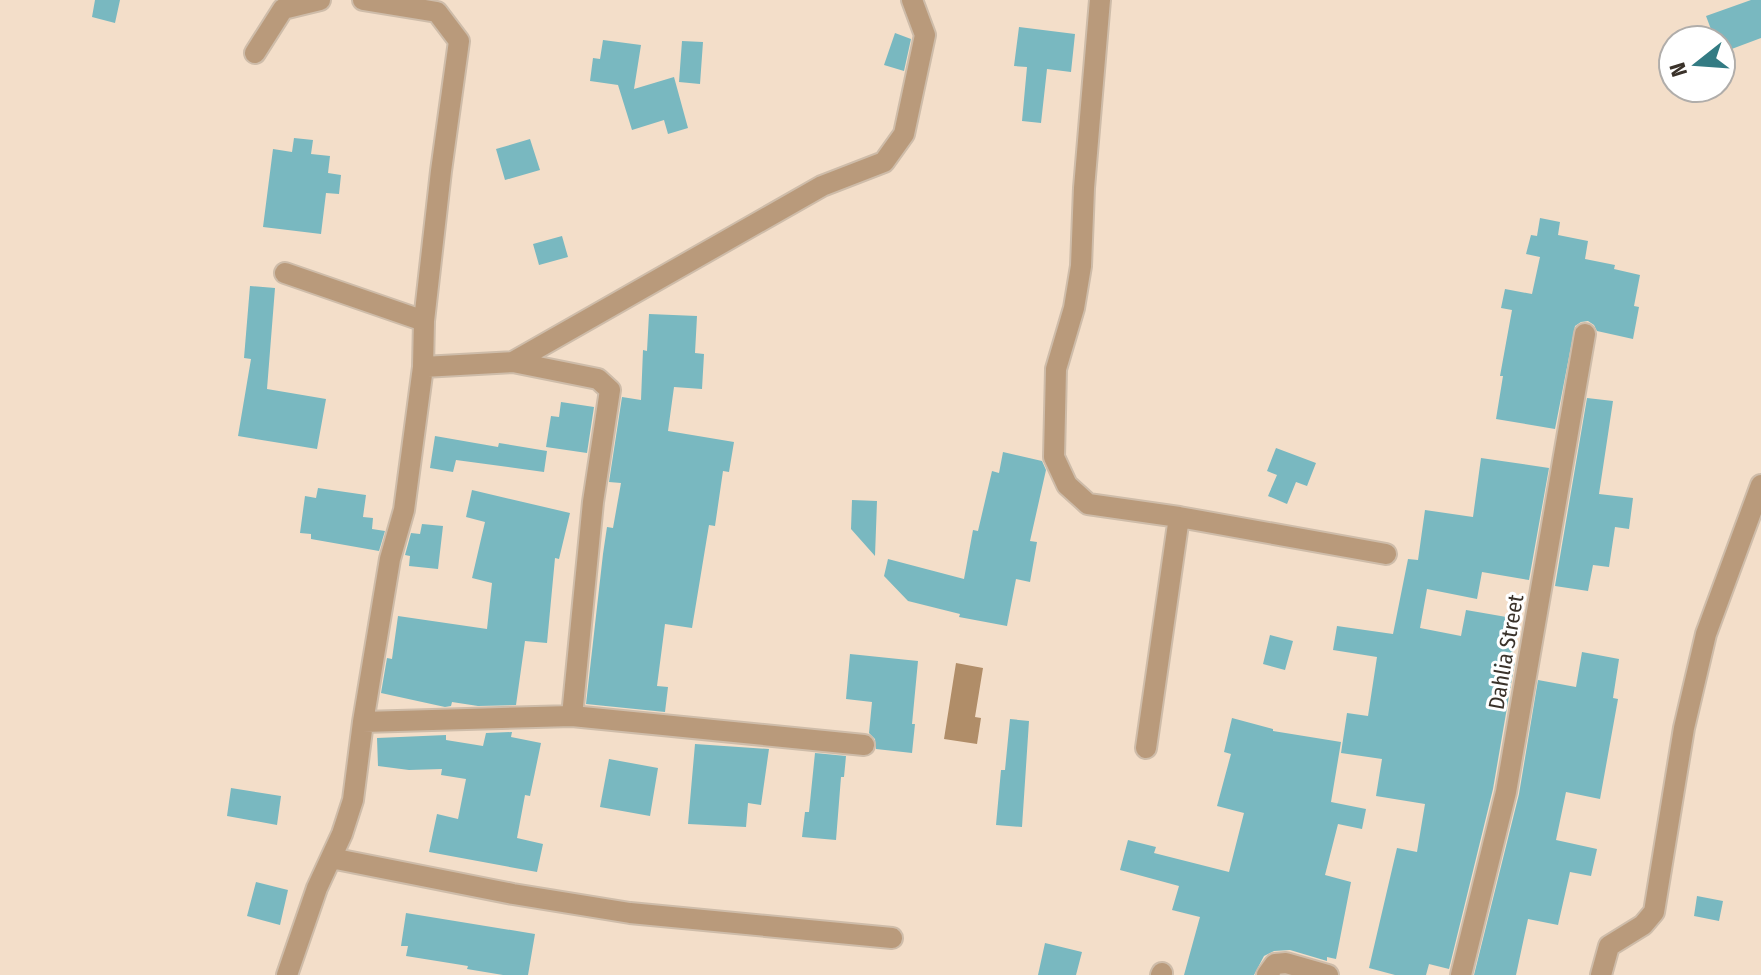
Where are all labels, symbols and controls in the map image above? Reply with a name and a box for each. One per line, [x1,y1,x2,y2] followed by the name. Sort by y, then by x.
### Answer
[1657,24,1737,104] north arrow
[1664,59,1693,80] text: N
[1483,592,1530,712] street label: Dahlia Street

